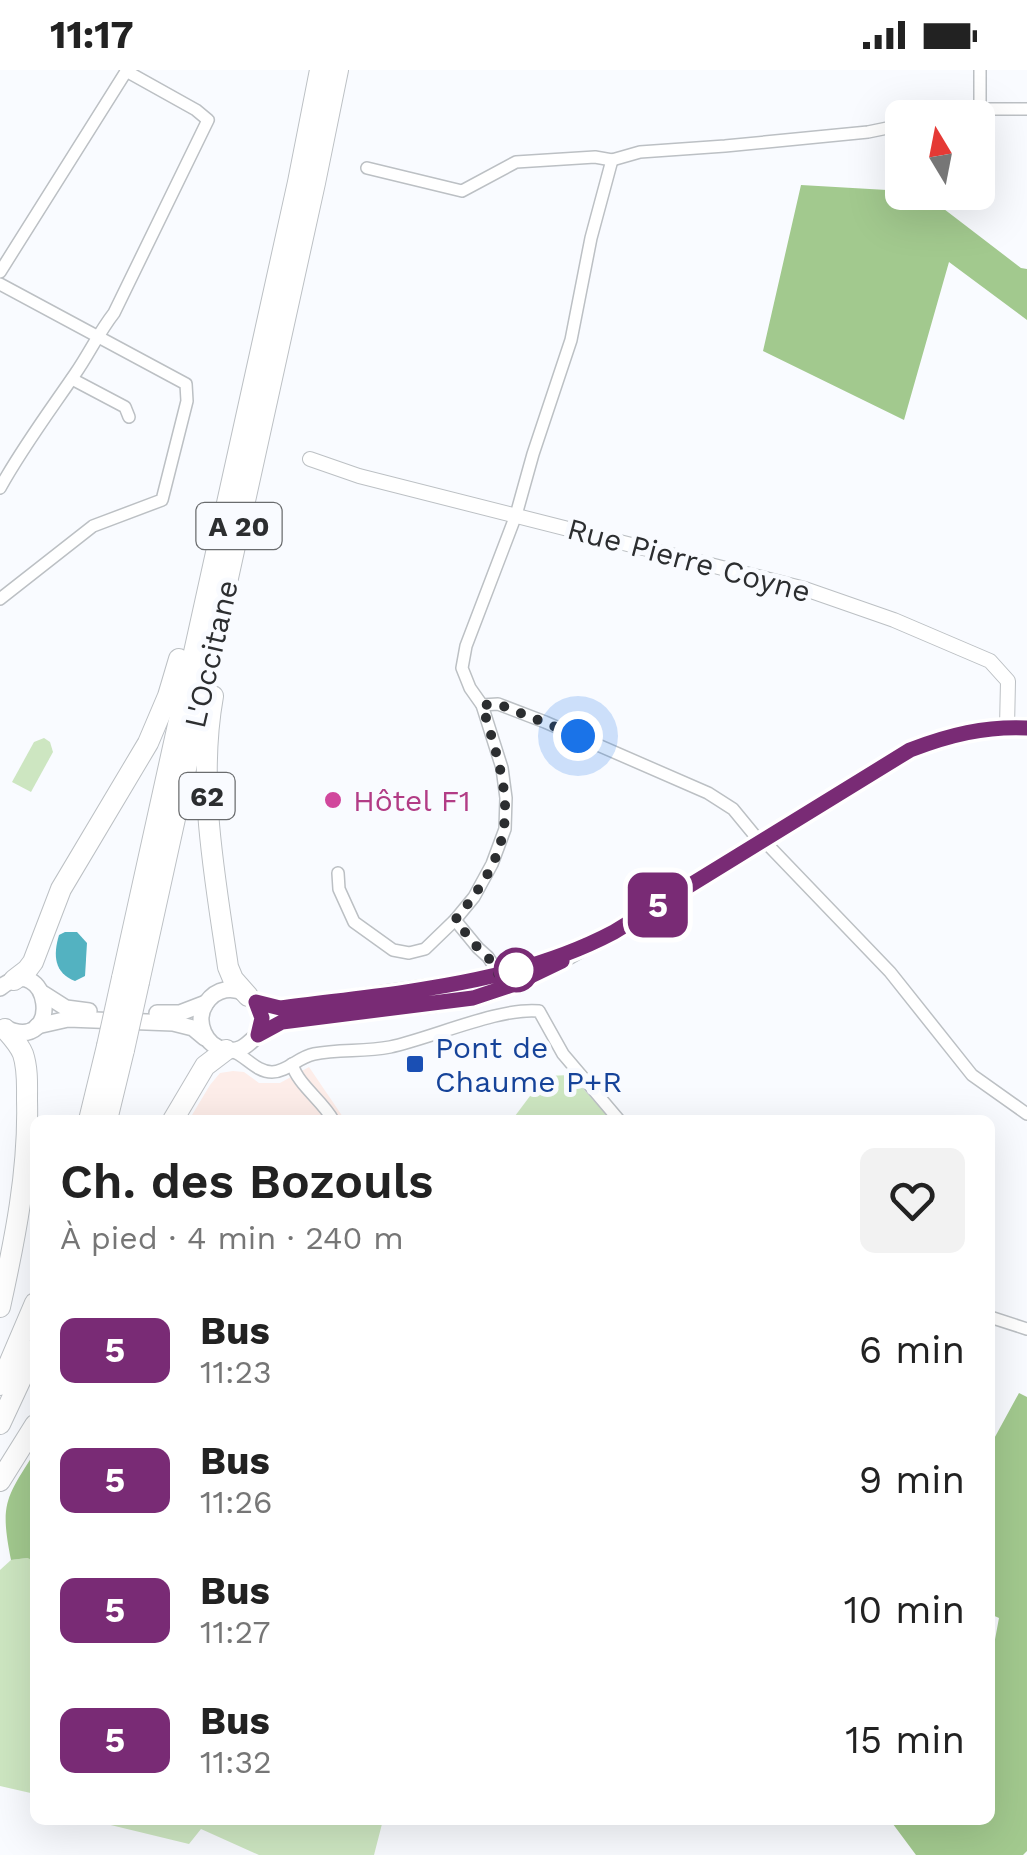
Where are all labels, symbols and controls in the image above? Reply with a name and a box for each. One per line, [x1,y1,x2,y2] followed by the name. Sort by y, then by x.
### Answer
[50,13,134,57] text: 11:17
[885,100,995,210] north arrow
[885,100,995,210] map controls
[196,503,282,549] road number: A 20
[564,511,814,609] street label: Rue Pierre Coyne
[177,577,245,731] street label: L'Occitane
[553,711,603,761] your location
[180,773,234,819] road number: 62
[353,783,471,818] place label: Hôtel F1
[322,789,344,811] marker: Hôtel F1
[626,872,690,938] line badge: 5
[648,884,668,926] text: 5
[495,949,537,991] unlabelled marker
[435,1030,622,1099] place label: Pont de Chaume P+R
[404,1053,426,1075] marker: Pont de Chaume P+R
[860,1148,965,1253] button: heart
[60,1153,434,1210] text: Ch. des Bozouls
[60,1219,404,1257] text: À pied · 4 min · 240 m
[200,1309,270,1353] text: Bus
[859,1328,965,1372] text: 6 min
[105,1329,125,1371] text: 5
[200,1353,272,1391] text: 11:23
[200,1439,270,1483] text: Bus
[859,1458,965,1502] text: 9 min
[105,1459,125,1501] text: 5
[200,1483,273,1521] text: 11:26
[200,1569,270,1613] text: Bus
[844,1588,965,1632] text: 10 min
[105,1589,125,1631] text: 5
[200,1613,270,1651] text: 11:27
[200,1699,270,1743] text: Bus
[845,1718,965,1762] text: 15 min
[105,1719,125,1761] text: 5
[200,1743,272,1781] text: 11:32

